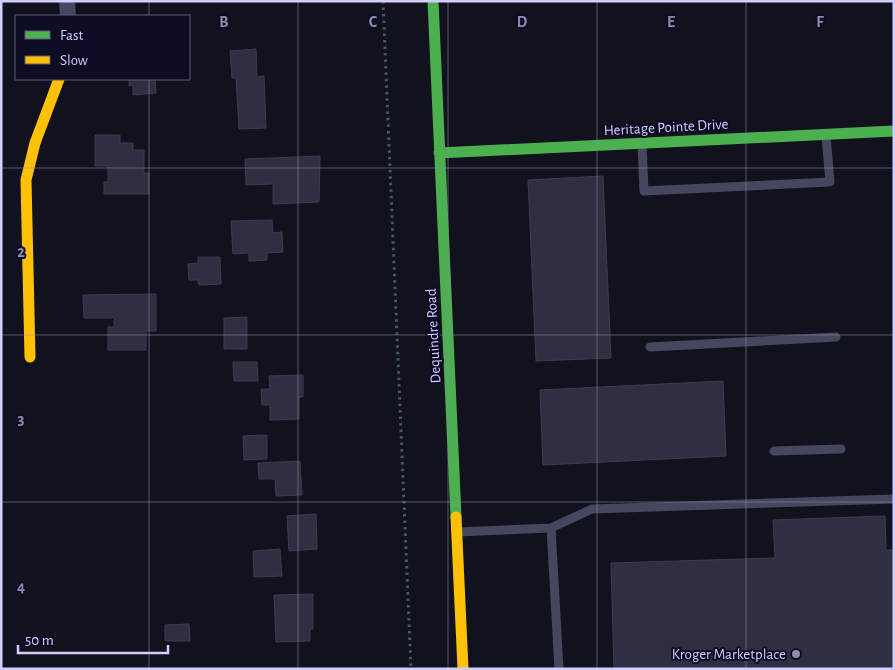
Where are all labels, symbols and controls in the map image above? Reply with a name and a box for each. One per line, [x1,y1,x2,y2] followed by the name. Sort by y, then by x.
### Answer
[219,14,229,30] text: B
[369,14,378,30] text: C
[517,14,528,30] text: D
[667,14,675,30] text: E
[816,14,824,30] text: F
[15,15,190,80] legend
[60,28,84,43] text: Fast
[60,53,88,68] text: Slow
[603,117,729,138] street label: Heritage Pointe Drive
[17,244,25,260] text: 2
[424,288,443,384] street label: Dequindre Road
[18,411,25,427] text: 3
[17,579,25,595] text: 4
[18,622,168,654] scale bar
[25,633,54,648] text: 50 m
[672,647,786,662] place label: Kroger Marketplace
[790,648,802,660] marker: Kroger Marketplace

